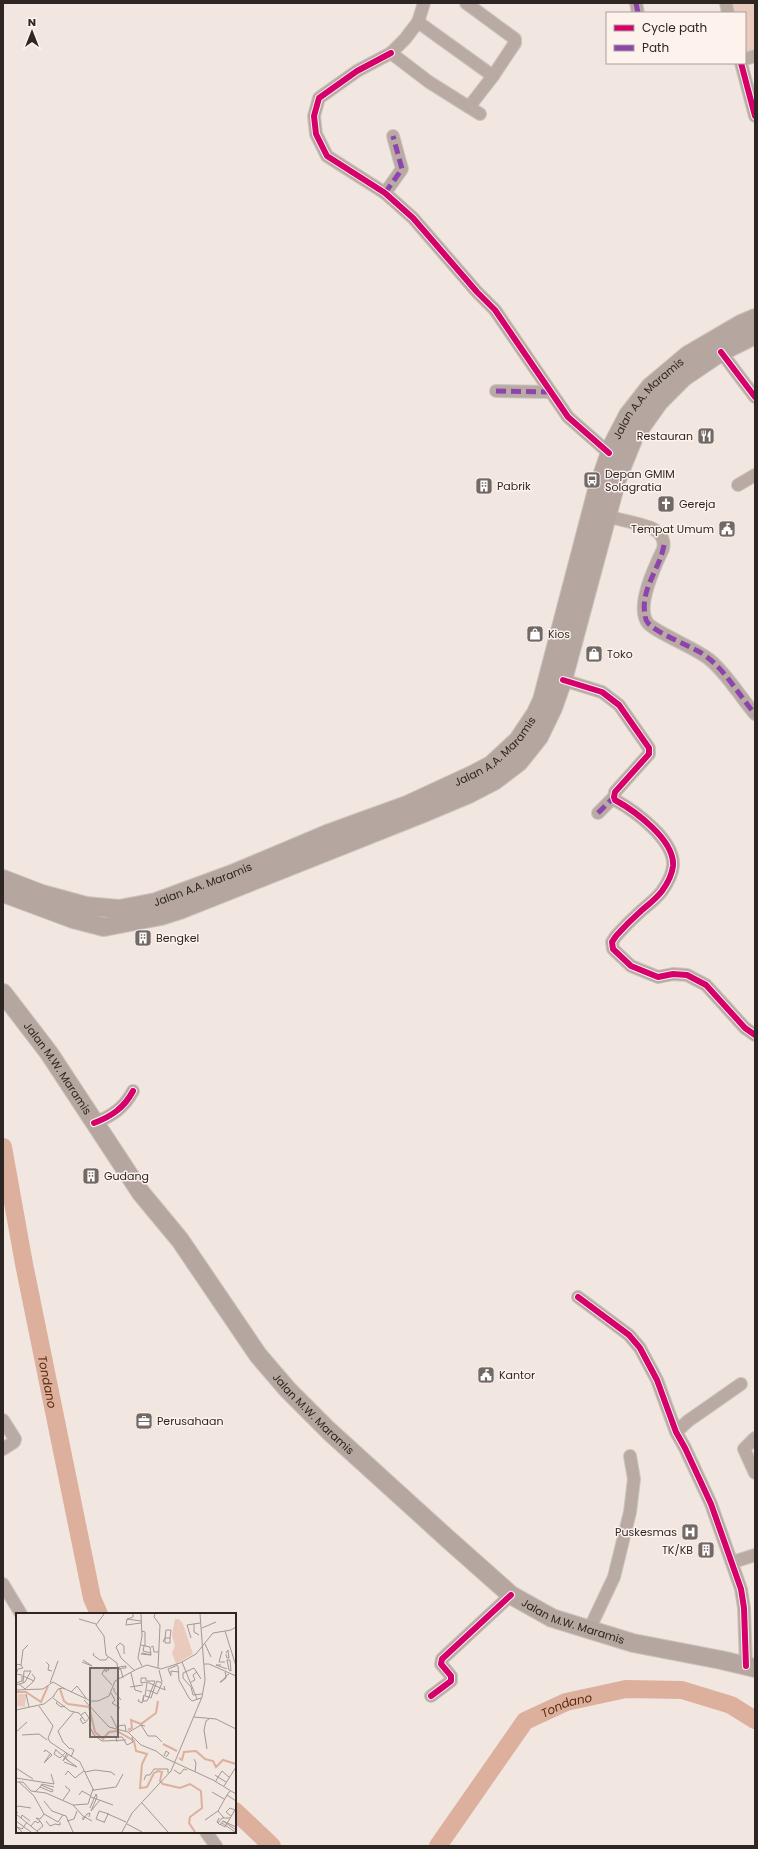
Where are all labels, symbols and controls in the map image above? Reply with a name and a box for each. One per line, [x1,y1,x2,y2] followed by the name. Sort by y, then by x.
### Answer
[12,12,52,52] north arrow
[606,12,746,64] legend
[28,14,36,30] text: N
[642,19,707,36] text: Cycle path
[642,39,669,56] text: Path
[609,354,687,442] street label: Jalan A.A. Maramis
[696,426,716,446] restaurant icon: Restauran
[637,428,693,444] place label: Restauran
[605,466,675,495] place label: Depan GMIM Solagratia
[582,470,602,490] bus stop icon: Depan GMIM Solagratia
[474,476,494,496] building icon: Pabrik
[497,478,531,494] place label: Pabrik
[656,494,676,514] church icon: Gereja
[679,496,715,512] place label: Gereja
[717,519,737,539] public building icon: Tempat Umum
[631,521,714,537] place label: Tempat Umum
[525,624,545,644] shop icon: Kios
[548,626,570,642] place label: Kios
[584,644,604,664] shop icon: Toko
[607,646,633,662] place label: Toko
[451,713,540,790] street label: Jalan A.A. Maramis
[151,858,255,910] street label: Jalan A.A. Maramis
[133,928,153,948] building icon: Bengkel
[156,930,199,946] place label: Bengkel
[20,1018,95,1118] street label: Jalan M.W. Maramis
[81,1166,101,1186] building icon: Gudang
[104,1168,149,1184] place label: Gudang
[34,1354,62,1410] water label: Tondano
[476,1365,496,1385] public building icon: Kantor
[499,1367,535,1383] place label: Kantor
[269,1370,358,1458] street label: Jalan M.W. Maramis
[134,1411,154,1431] office icon: Perusahaan
[157,1413,223,1429] place label: Perusahaan
[680,1522,700,1542] hospital icon: Puskesmas
[615,1524,677,1540] place label: Puskesmas
[696,1540,716,1560] building icon: TK/KB
[662,1542,693,1558] place label: TK/KB
[518,1594,627,1648] street label: Jalan M.W. Maramis
[16,1613,236,1833] inset map
[538,1688,594,1721] water label: Tondano

